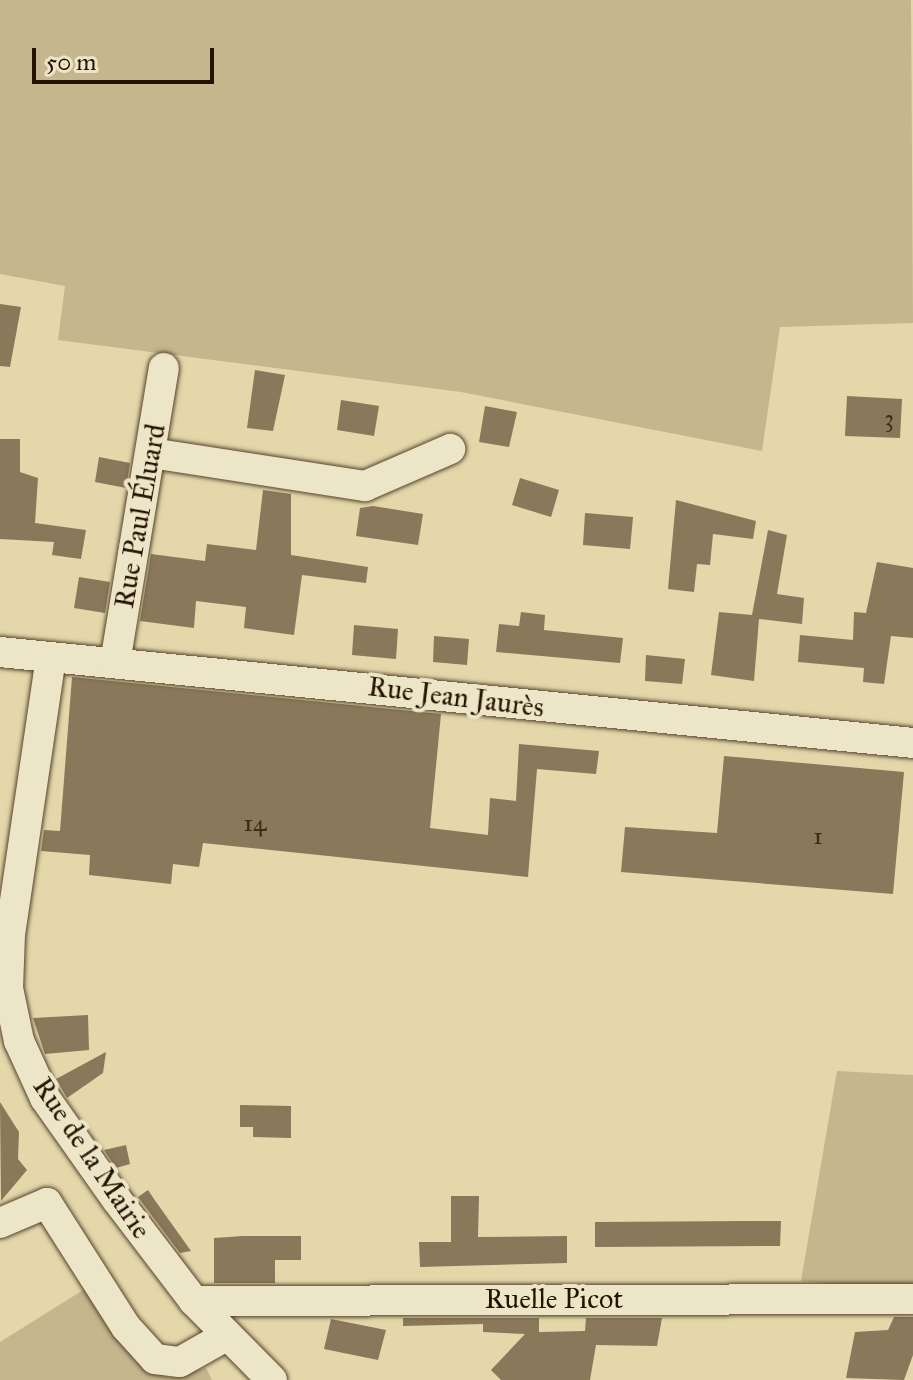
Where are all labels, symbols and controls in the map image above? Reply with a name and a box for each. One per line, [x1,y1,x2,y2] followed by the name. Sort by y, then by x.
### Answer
[36,32,218,82] scale bar
[46,47,96,77] text: 50 m
[884,405,894,433] house number: 3
[107,421,173,611] street label: Rue Paul Éluard
[366,670,546,724] street label: Rue Jean Jaurès
[244,810,266,838] house number: 14
[813,823,823,851] house number: 1
[26,1071,158,1245] street label: Rue de la Mairie
[485,1282,623,1316] street label: Ruelle Picot

